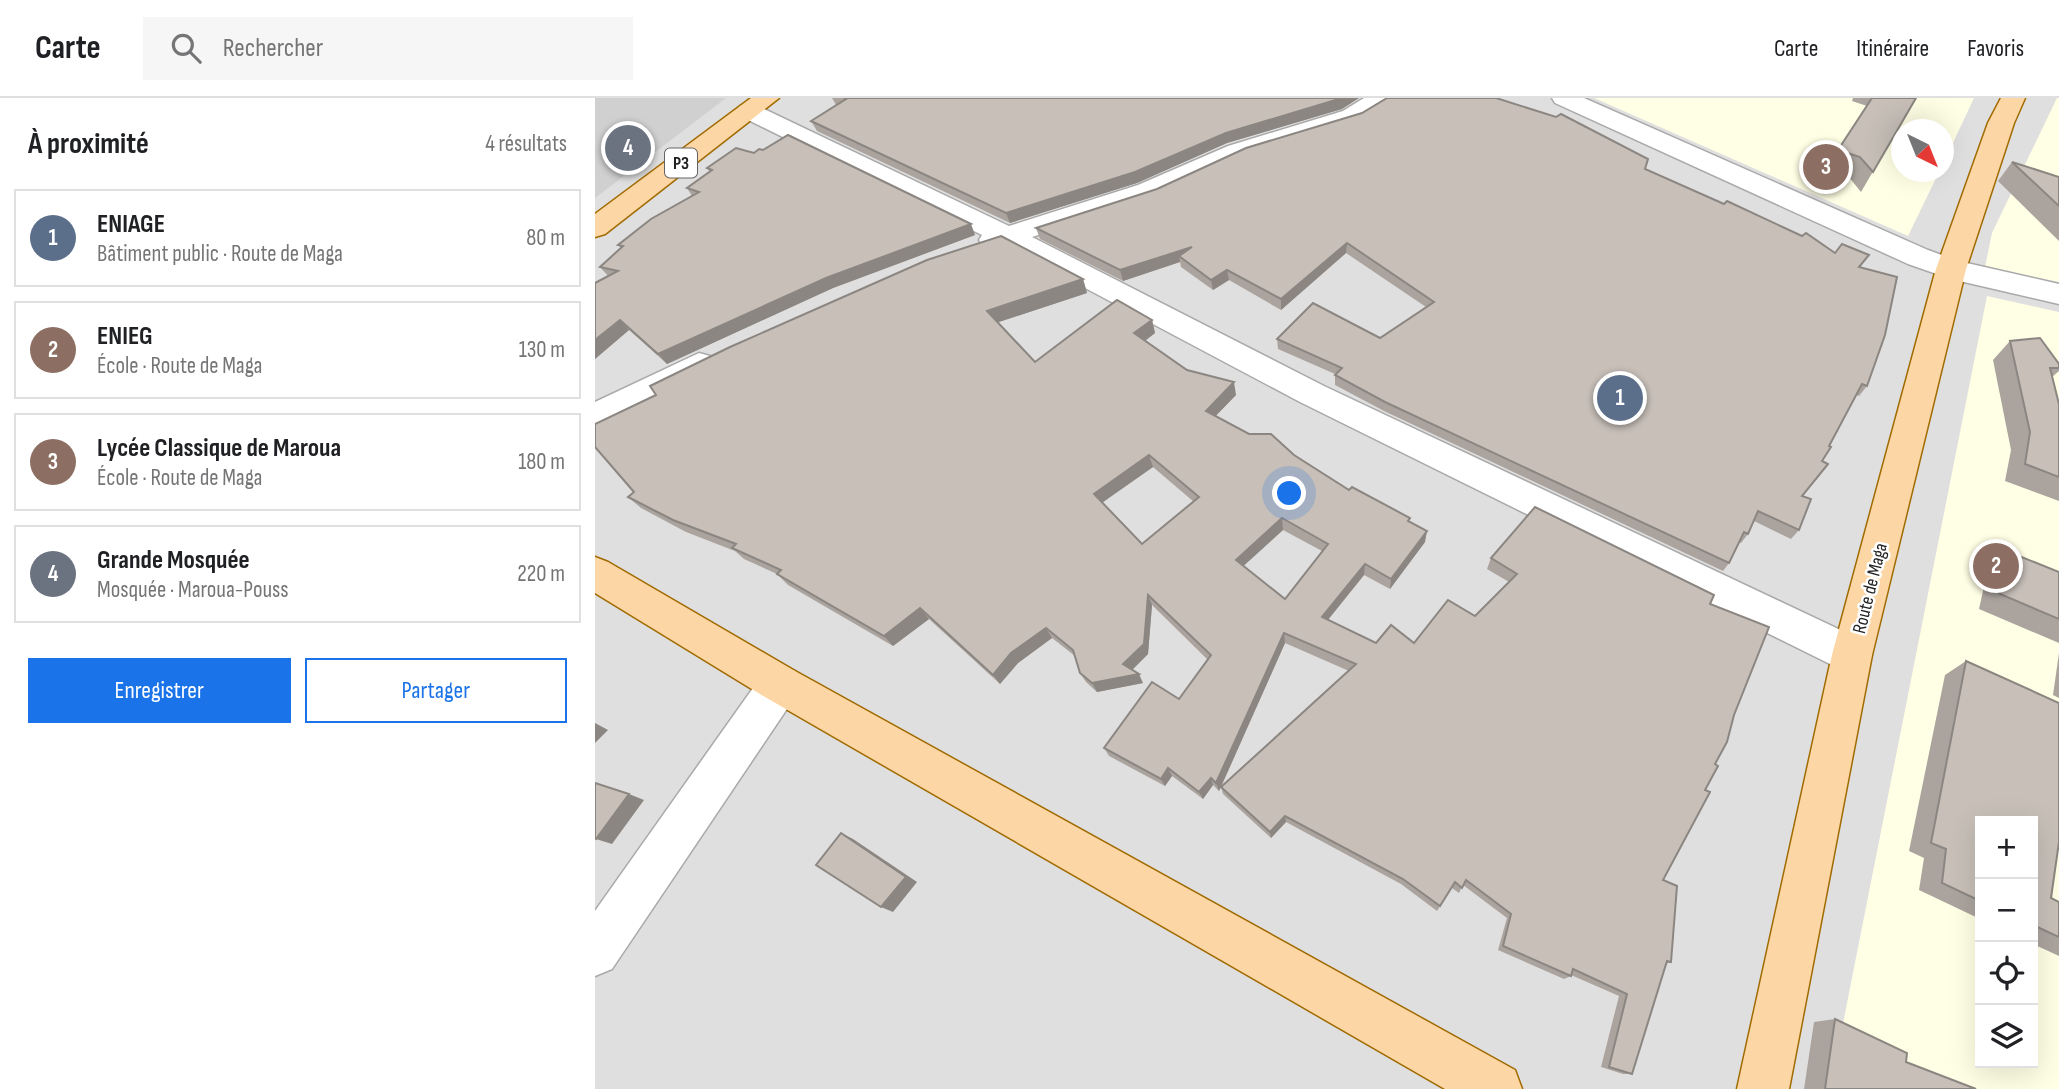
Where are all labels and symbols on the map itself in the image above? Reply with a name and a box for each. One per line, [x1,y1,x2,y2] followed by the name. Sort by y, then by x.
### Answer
[1891,119,1954,182] north arrow
[605,122,651,174] pin: 4
[1803,141,1849,193] pin: 3
[665,149,697,178] road number: P3
[1597,372,1643,424] pin: 1
[1272,476,1306,510] your location
[1973,540,2019,592] pin: 2
[1848,541,1893,636] street label: Route de Maga

